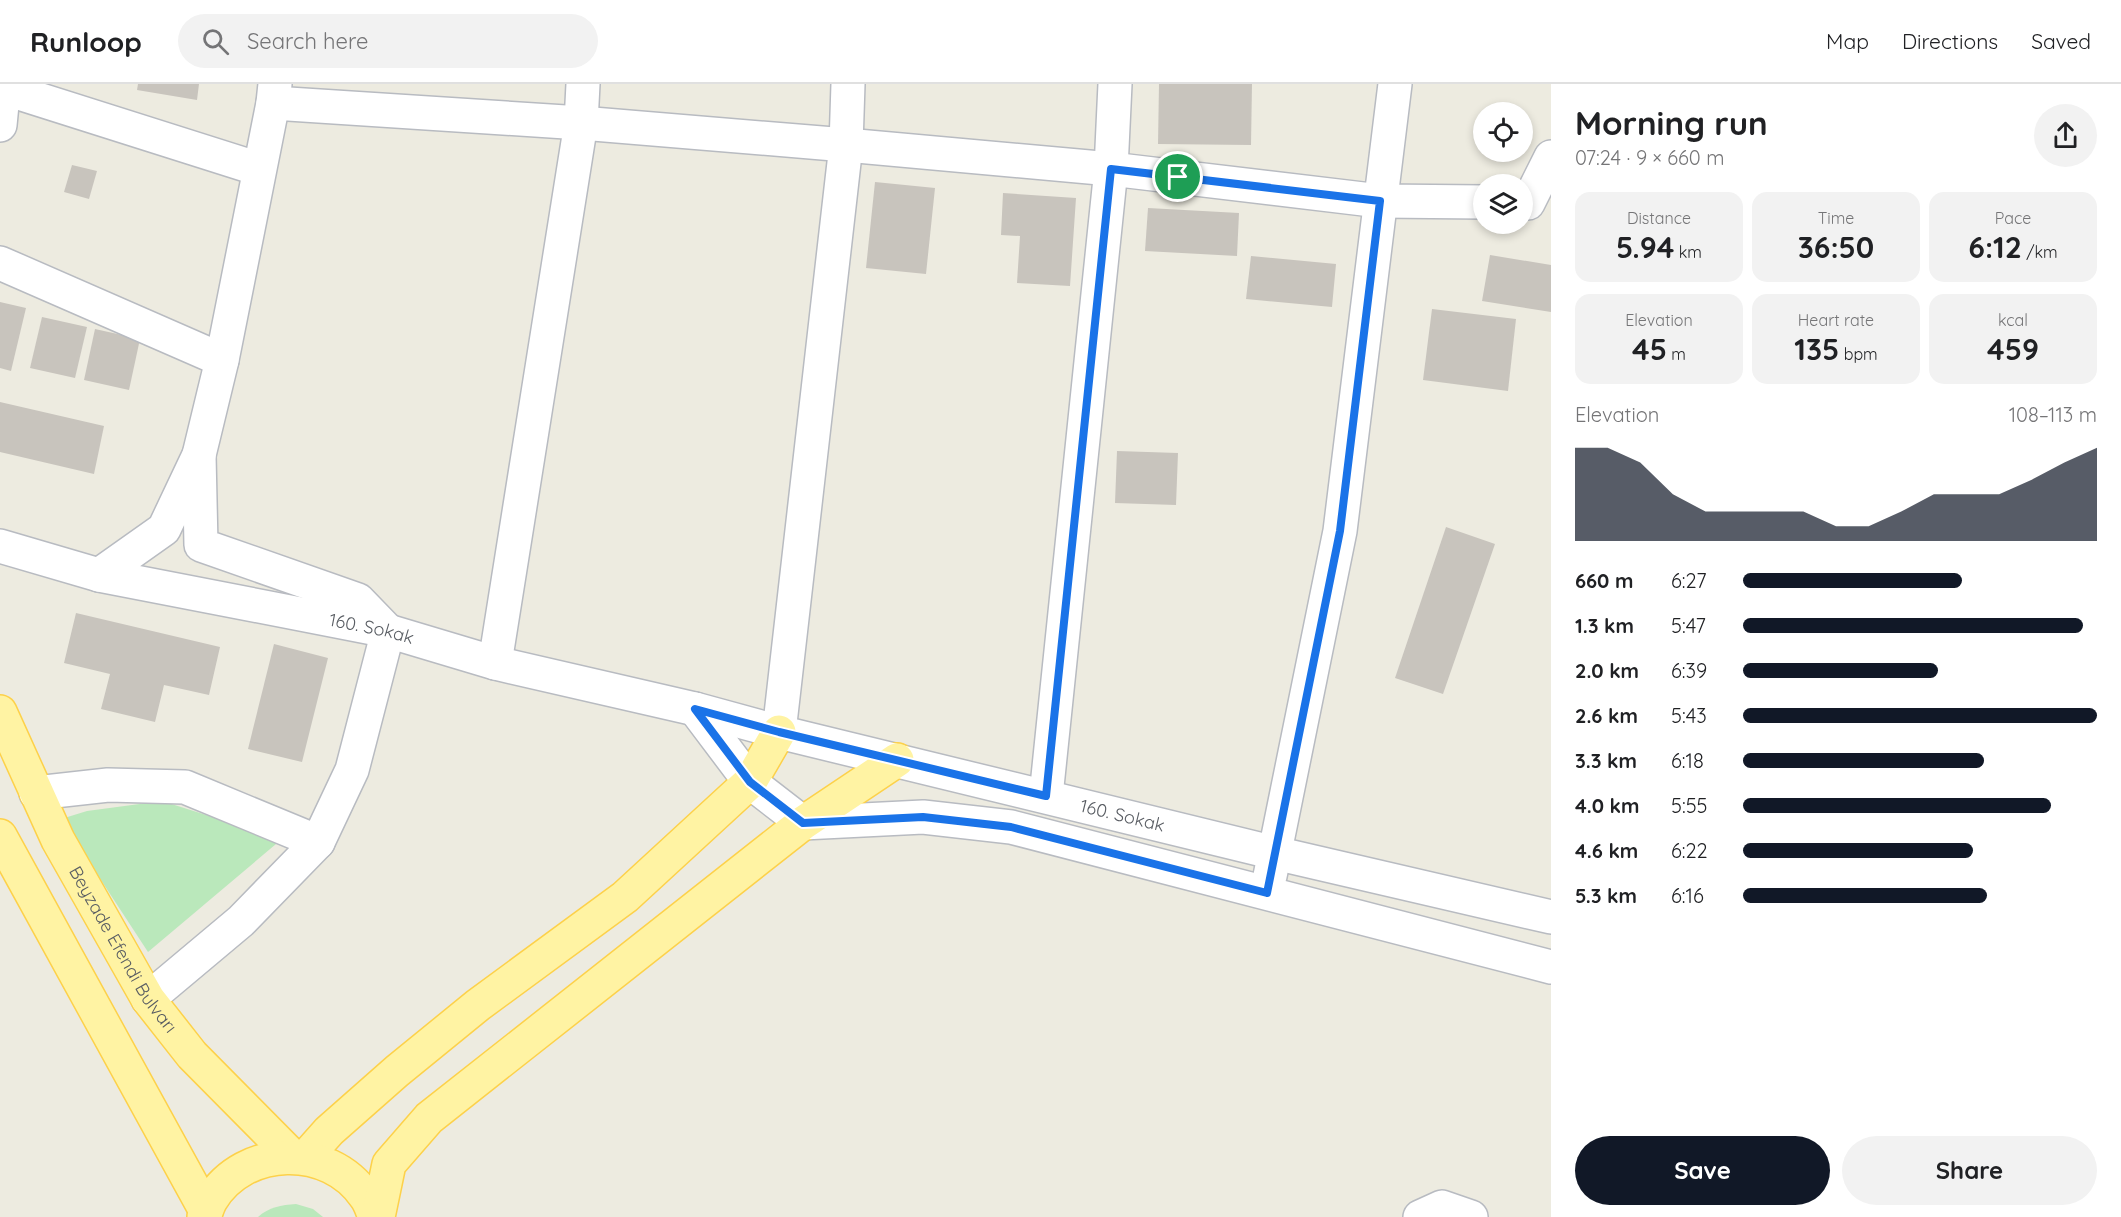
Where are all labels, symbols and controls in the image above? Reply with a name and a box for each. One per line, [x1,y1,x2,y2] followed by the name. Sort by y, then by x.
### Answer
[178,14,598,68] search box
[30,24,142,59] text: Runloop
[199,25,232,58] icon: search
[247,27,368,55] text: Search here
[1826,28,1869,54] text: Map
[1902,28,1998,54] text: Directions
[2031,28,2091,54] text: Saved
[1473,102,1533,234] map controls
[1473,102,1533,162] button: locate
[1575,102,1768,143] text: Morning run
[2034,104,2097,167] button: share
[1575,145,1724,170] text: 07:24 · 9 × 660 m
[1152,151,1203,202] pin
[1161,160,1194,193] icon: arrive
[1473,174,1533,234] button: layers
[1627,208,1691,228] text: Distance
[1818,208,1854,228] text: Time
[1995,208,2031,228] text: Pace
[1616,228,1674,266] text: 5.94
[1798,228,1874,266] text: 36:50
[1968,228,2022,266] text: 6:12
[1674,242,1702,262] text: km
[2022,242,2058,262] text: /km
[1625,310,1693,330] text: Elevation
[1798,310,1874,330] text: Heart rate
[1998,310,2028,330] text: kcal
[1632,330,1667,368] text: 45
[1794,330,1839,368] text: 135
[1987,330,2039,368] text: 459
[1667,344,1686,364] text: m
[1839,344,1878,364] text: bpm
[1575,402,1659,427] text: Elevation
[2009,402,2097,427] text: 108–113 m
[1575,568,1633,593] text: 660 m
[1671,568,1706,593] text: 6:27
[327,608,417,649] street label: 160. Sokak
[1575,613,1634,638] text: 1.3 km
[1671,613,1706,638] text: 5:47
[1575,658,1639,683] text: 2.0 km
[1671,658,1707,683] text: 6:39
[1575,703,1638,728] text: 2.6 km
[1671,703,1707,728] text: 5:43
[1575,748,1637,773] text: 3.3 km
[1671,748,1704,773] text: 6:18
[1575,793,1639,818] text: 4.0 km
[1671,793,1707,818] text: 5:55
[1078,794,1167,837] street label: 160. Sokak
[1575,838,1638,863] text: 4.6 km
[1671,838,1708,863] text: 6:22
[64,862,182,1037] street label: Beyzade Efendi Bulvarı
[1575,883,1637,908] text: 5.3 km
[1671,883,1704,908] text: 6:16
[1575,1136,1830,1205] button: Save
[1842,1136,2097,1205] button: Share

